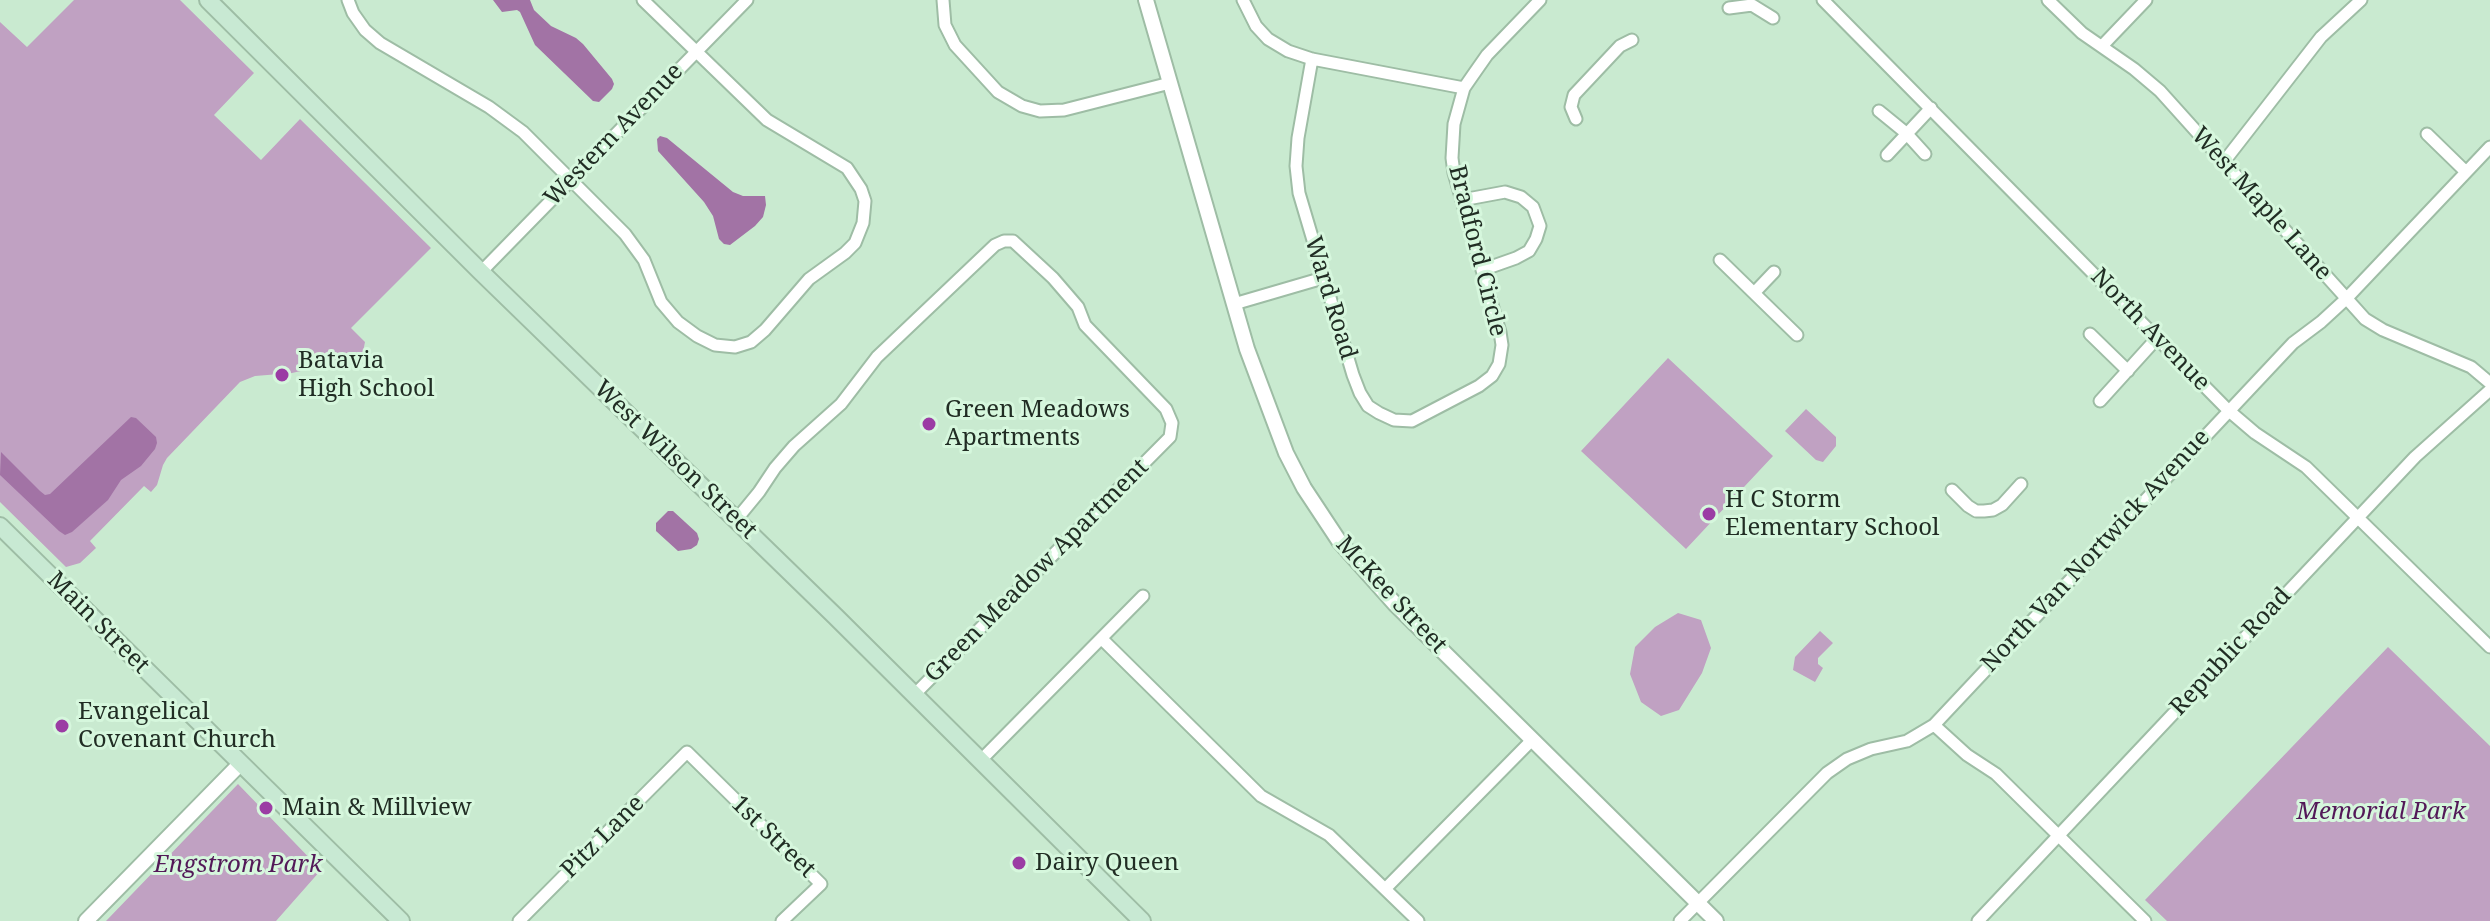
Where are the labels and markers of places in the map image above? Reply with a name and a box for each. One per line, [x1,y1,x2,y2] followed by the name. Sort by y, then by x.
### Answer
[298,347,434,403] place label: Batavia High School
[273,366,291,384] marker: Batavia High School
[945,396,1130,452] place label: Green Meadows Apartments
[920,415,938,433] marker: Green Meadows Apartments
[1725,486,1940,542] place label: H C Storm Elementary School
[1700,505,1718,523] marker: H C Storm Elementary School
[78,698,276,754] place label: Evangelical Covenant Church
[53,717,71,735] marker: Evangelical Covenant Church
[282,794,472,822] place label: Main & Millview
[257,799,275,817] marker: Main & Millview
[1035,849,1179,877] place label: Dairy Queen
[1010,854,1028,872] marker: Dairy Queen

